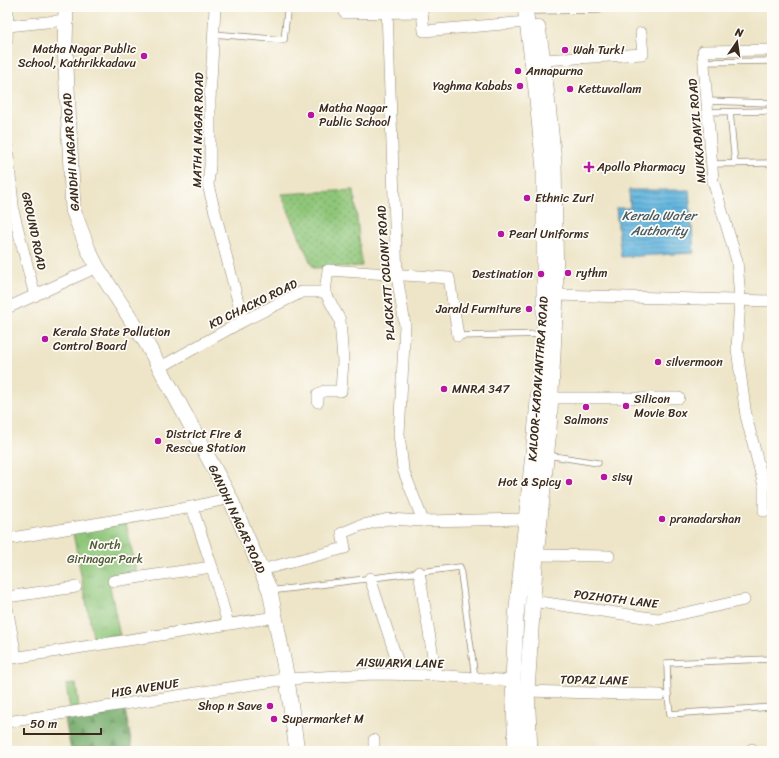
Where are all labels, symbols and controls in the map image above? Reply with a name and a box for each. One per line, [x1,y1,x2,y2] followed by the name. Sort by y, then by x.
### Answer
[717,22,757,62] north arrow
[732,22,745,43] text: N
[18,38,137,74] place label: Matha Nagar Public School, Kathrikkadavu
[573,39,625,61] place label: Wah Turk!
[560,45,570,55] marker: Wah Turk!
[139,51,149,61] marker: Matha Nagar Public School, Kathrikkadavu
[525,60,583,82] place label: Annapurna
[513,66,523,76] marker: Annapurna
[186,71,210,188] street label: MATHA NAGAR ROAD
[433,75,512,97] place label: Yaghma Kababs
[681,77,713,184] street label: MUKKADAYIL ROAD
[578,78,642,100] place label: Kettuvallam
[515,81,525,91] marker: Yaghma Kababs
[565,84,575,94] marker: Kettuvallam
[56,92,86,212] street label: GANDHI NAGAR ROAD
[319,97,391,133] place label: Matha Nagar Public School
[306,110,316,120] marker: Matha Nagar Public School
[596,156,686,178] place label: Apollo Pharmacy
[584,162,594,172] marker: Apollo Pharmacy
[535,187,595,209] place label: Ethnic Zuri
[15,190,53,272] street label: GROUND ROAD
[522,193,532,203] marker: Ethnic Zuri
[622,204,699,242] water label: Kerala Water Authority
[370,205,402,341] street label: PLACKATT COLONY ROAD
[509,223,589,245] place label: Pearl Uniforms
[496,229,506,239] marker: Pearl Uniforms
[576,262,608,284] place label: rythm
[472,263,534,285] place label: Destination
[563,268,573,278] marker: rythm
[536,269,546,279] marker: Destination
[205,273,302,335] street label: KD CHACKO ROAD
[521,296,555,462] street label: KALOOR-KADAVANTHRA ROAD
[435,298,521,320] place label: Jarald Furniture
[524,304,534,314] marker: Jarald Furniture
[53,321,171,357] place label: Kerala State Pollution Control Board
[40,334,50,344] marker: Kerala State Pollution Control Board
[665,351,723,373] place label: silvermoon
[653,357,663,367] marker: silvermoon
[452,378,510,400] place label: MNRA 347
[439,384,449,394] marker: MNRA 347
[634,388,688,424] place label: Silicon Movie Box
[621,401,631,411] marker: Silicon Movie Box
[581,402,591,412] marker: Salmons
[564,409,609,431] place label: Salmons
[166,423,246,459] place label: District Fire & Rescue Station
[153,436,163,446] marker: District Fire & Rescue Station
[202,461,272,577] street label: GANDHI NAGAR ROAD
[611,466,633,488] place label: sisy
[498,471,562,493] place label: Hot & Spicy
[599,472,609,482] marker: sisy
[564,477,574,487] marker: Hot & Spicy
[669,508,741,530] place label: pranadarshan
[657,514,667,524] marker: pranadarshan
[67,534,143,570] park label: North Girinagar Park
[573,583,661,615] street label: POZHOTH LANE
[355,651,445,675] street label: AISWARYA LANE
[560,668,629,692] street label: TOPAZ LANE
[110,672,182,704] street label: HIG AVENUE
[198,695,262,717] place label: Shop n Save
[265,701,275,711] marker: Shop n Save
[282,708,364,730] place label: Supermarket M
[24,710,101,736] scale bar
[30,713,57,735] text: 50 m
[269,714,279,724] marker: Supermarket M

